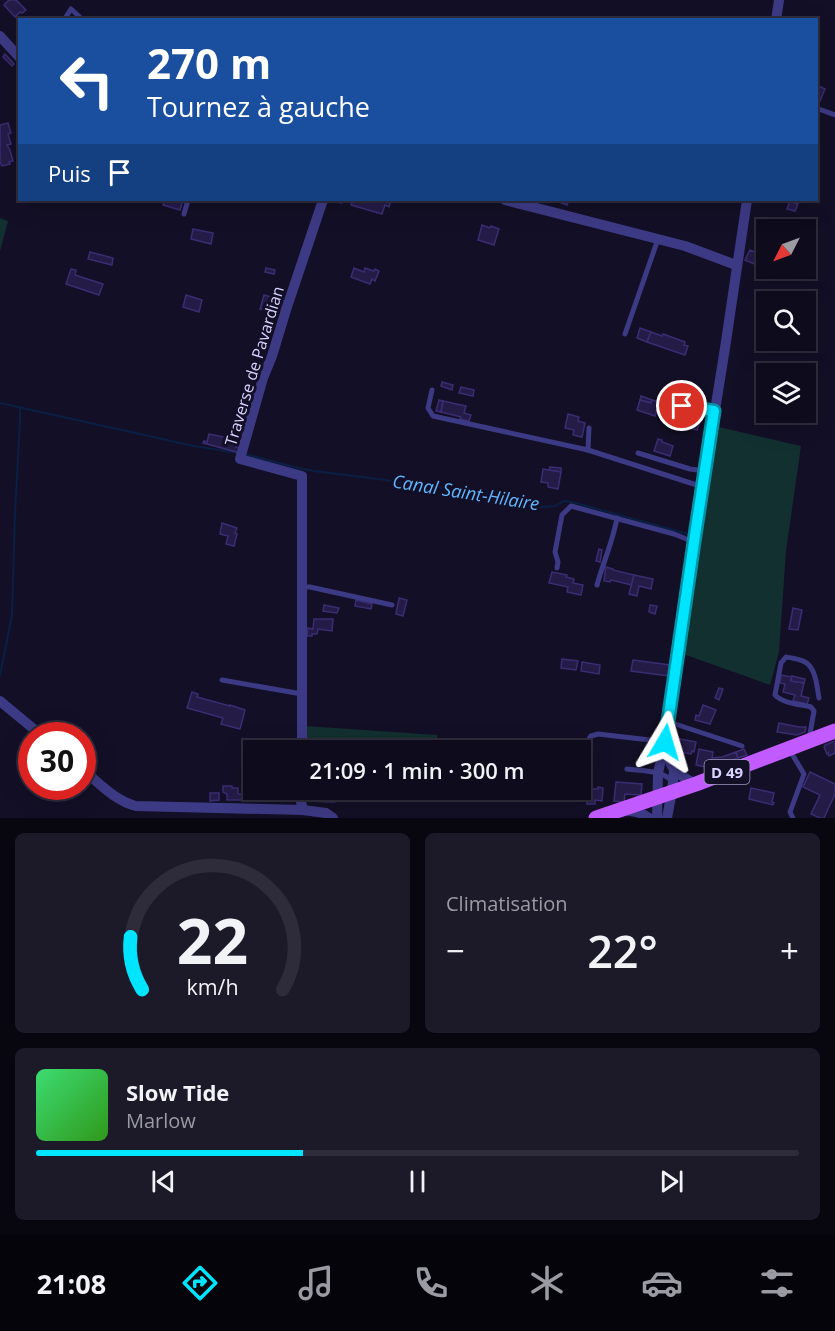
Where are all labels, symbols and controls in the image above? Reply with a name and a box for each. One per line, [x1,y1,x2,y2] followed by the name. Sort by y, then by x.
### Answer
[147,34,271,91] text: 270 m
[48,42,126,120] icon: left
[147,88,370,125] text: Tournez à gauche
[103,156,136,189] icon: arrive
[48,158,91,188] text: Puis
[756,219,816,279] north arrow
[756,219,816,423] map controls
[219,283,289,449] street label: Traverse de Pavardian
[756,291,816,351] button: search
[756,363,816,423] button: layers
[656,380,707,431] pin
[665,389,698,422] icon: arrive
[391,469,541,515] water label: Canal Saint-Hilaire
[633,710,697,774] position arrow
[18,722,96,800] speed limit sign: 30
[309,755,525,785] text: 21:09 · 1 min · 300 m
[704,760,750,784] road number: D 49
[446,890,568,917] text: Climatisation
[177,897,248,982] text: 22
[587,920,658,981] text: 22°
[446,928,465,973] text: −
[780,928,799,973] text: +
[186,972,239,1001] text: km/h
[126,1077,229,1107] text: Slow Tide
[126,1107,196,1134] text: Marlow
[147,1165,180,1198] icon: previous
[401,1165,434,1198] icon: pause
[655,1165,688,1198] icon: next
[179,1262,221,1304] icon: directions
[295,1262,337,1304] icon: music
[410,1262,452,1304] icon: phone
[526,1262,568,1304] icon: climate
[641,1262,683,1304] icon: car
[756,1262,798,1304] icon: filters
[37,1265,106,1302] text: 21:08

